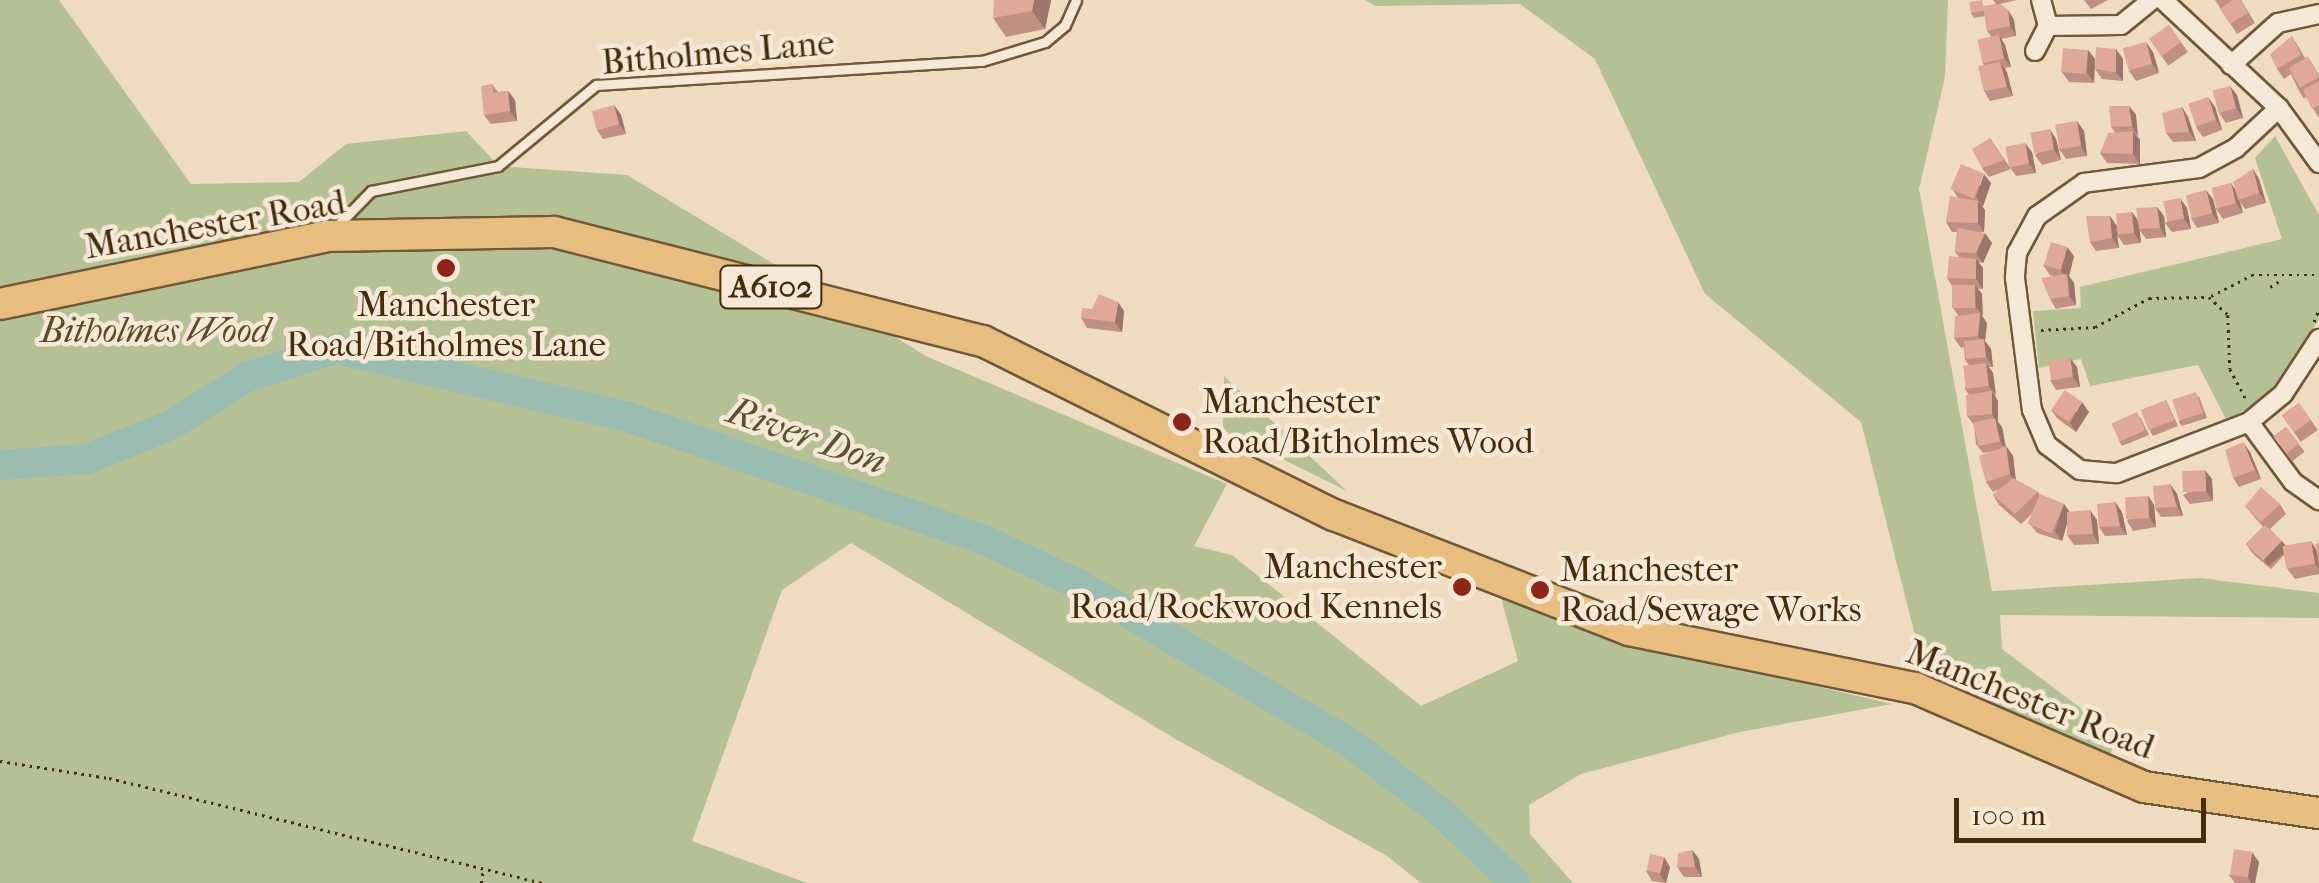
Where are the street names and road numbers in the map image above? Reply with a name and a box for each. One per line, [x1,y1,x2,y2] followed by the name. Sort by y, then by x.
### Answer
[600,22,836,84] street label: Bitholmes Lane
[82,181,348,269] street label: Manchester Road
[718,260,824,314] road number: A6102
[1900,631,2160,769] street label: Manchester Road

